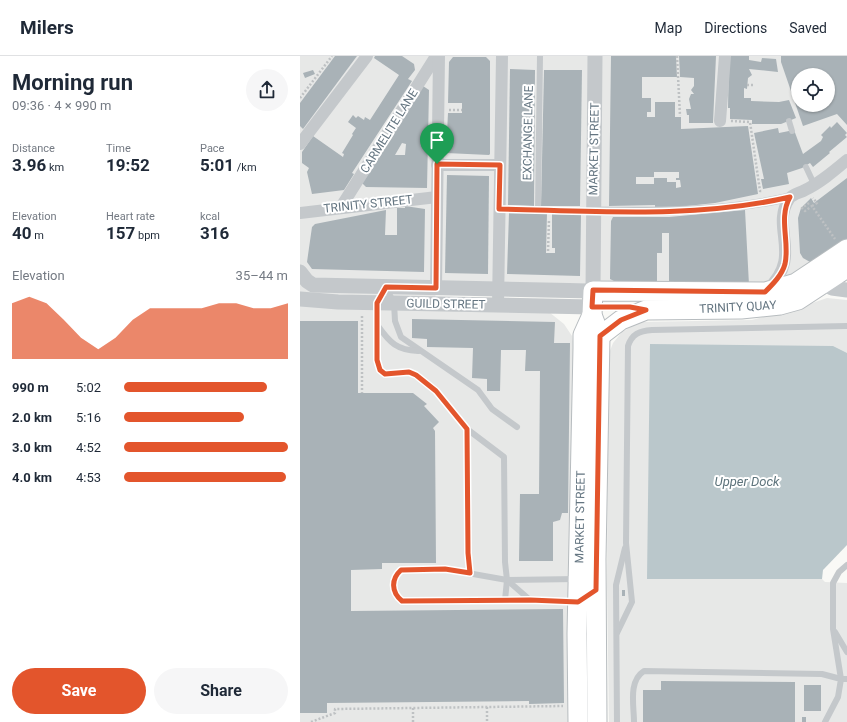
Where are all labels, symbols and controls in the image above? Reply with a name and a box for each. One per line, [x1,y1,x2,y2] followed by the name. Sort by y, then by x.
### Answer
[20,16,74,39] text: Milers
[655,20,682,36] text: Map
[704,20,767,36] text: Directions
[789,20,827,36] text: Saved
[791,68,835,112] map controls
[791,68,835,112] button: locate
[246,69,288,111] button: share
[12,70,133,95] text: Morning run
[520,85,536,181] street label: EXCHANGE LANE
[357,86,421,176] street label: CARMELITE LANE
[12,98,111,113] text: 09:36 · 4 × 990 m
[586,102,602,196] street label: MARKET STREET
[420,123,454,164] pin
[426,129,448,151] icon: arrive
[12,142,55,155] text: Distance
[106,142,131,155] text: Time
[200,142,224,155] text: Pace
[12,155,46,175] text: 3.96
[106,155,150,175] text: 19:52
[200,155,234,175] text: 5:01
[46,161,64,174] text: km
[234,161,257,174] text: /km
[323,192,413,216] street label: TRINITY STREET
[12,210,57,223] text: Elevation
[106,210,155,223] text: Heart rate
[200,210,220,223] text: kcal
[12,223,32,243] text: 40
[106,223,135,243] text: 157
[200,223,229,243] text: 316
[32,229,44,242] text: m
[135,229,160,242] text: bpm
[12,268,65,283] text: Elevation
[236,268,288,283] text: 35–44 m
[406,296,486,312] street label: GUILD STREET
[699,298,778,316] street label: TRINITY QUAY
[12,380,49,395] text: 990 m
[76,380,101,395] text: 5:02
[12,410,52,425] text: 2.0 km
[76,410,101,425] text: 5:16
[12,440,52,455] text: 3.0 km
[76,440,101,455] text: 4:52
[12,470,52,485] text: 4.0 km
[76,470,101,485] text: 4:53
[572,470,588,564] street label: MARKET STREET
[715,474,780,489] water label: Upper Dock
[12,668,146,714] button: Save
[154,668,288,714] button: Share

